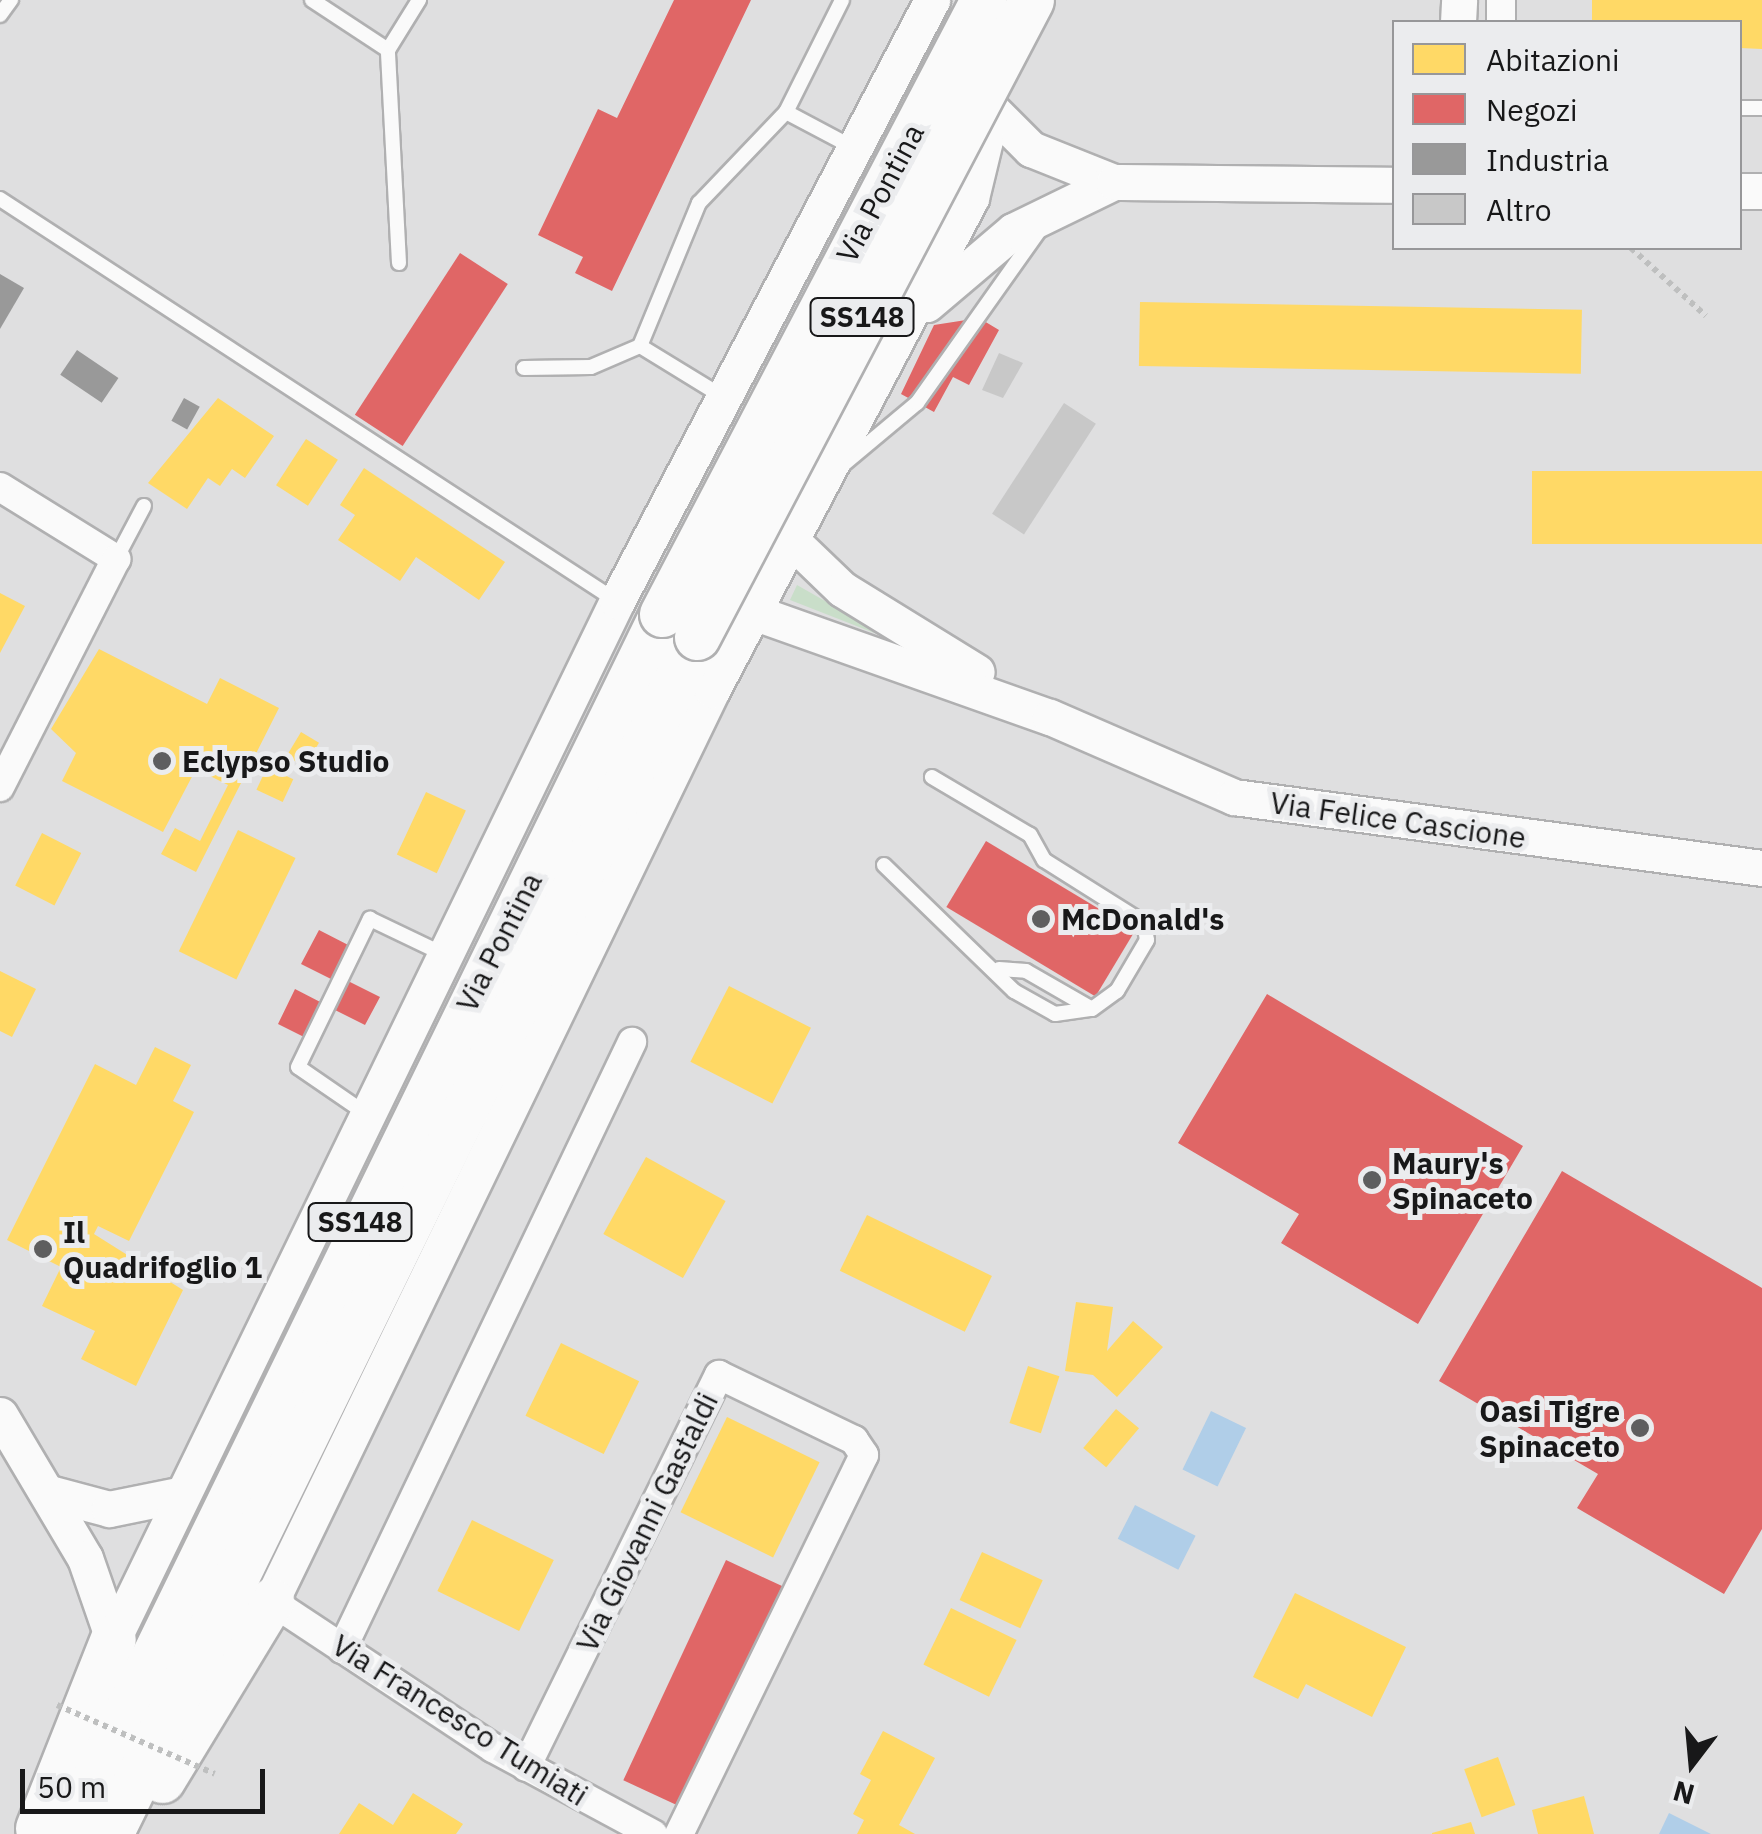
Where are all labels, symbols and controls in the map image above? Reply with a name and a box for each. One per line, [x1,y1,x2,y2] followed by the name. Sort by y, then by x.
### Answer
[1392,20,1742,250] legend
[1486,40,1619,79] text: Abitazioni
[1486,90,1577,129] text: Negozi
[829,118,931,268] street label: Via Pontina
[1486,140,1609,179] text: Industria
[1486,190,1551,229] text: Altro
[810,294,914,340] road number: SS148
[182,743,389,779] place label: Eclypso Studio
[151,750,173,772] marker: Eclypso Studio
[1268,784,1528,856] street label: Via Felice Cascione
[449,866,549,1018] street label: Via Pontina
[1061,901,1224,937] place label: McDonald's
[1030,908,1052,930] marker: McDonald's
[1392,1145,1533,1216] place label: Maury's Spinaceto
[1361,1169,1383,1191] marker: Maury's Spinaceto
[308,1199,412,1245] road number: SS148
[63,1214,262,1284] place label: Il Quadrifoglio 1
[32,1238,54,1260] marker: Il Quadrifoglio 1
[569,1387,725,1657] street label: Via Giovanni Gastaldi
[1479,1393,1620,1464] place label: Oasi Tigre Spinaceto
[1629,1417,1651,1439] marker: Oasi Tigre Spinaceto
[326,1627,594,1813] street label: Via Francesco Tumiati
[1642,1714,1742,1814] north arrow
[25,1749,270,1811] scale bar
[37,1767,106,1806] text: 50 m
[1669,1773,1698,1814] text: N

